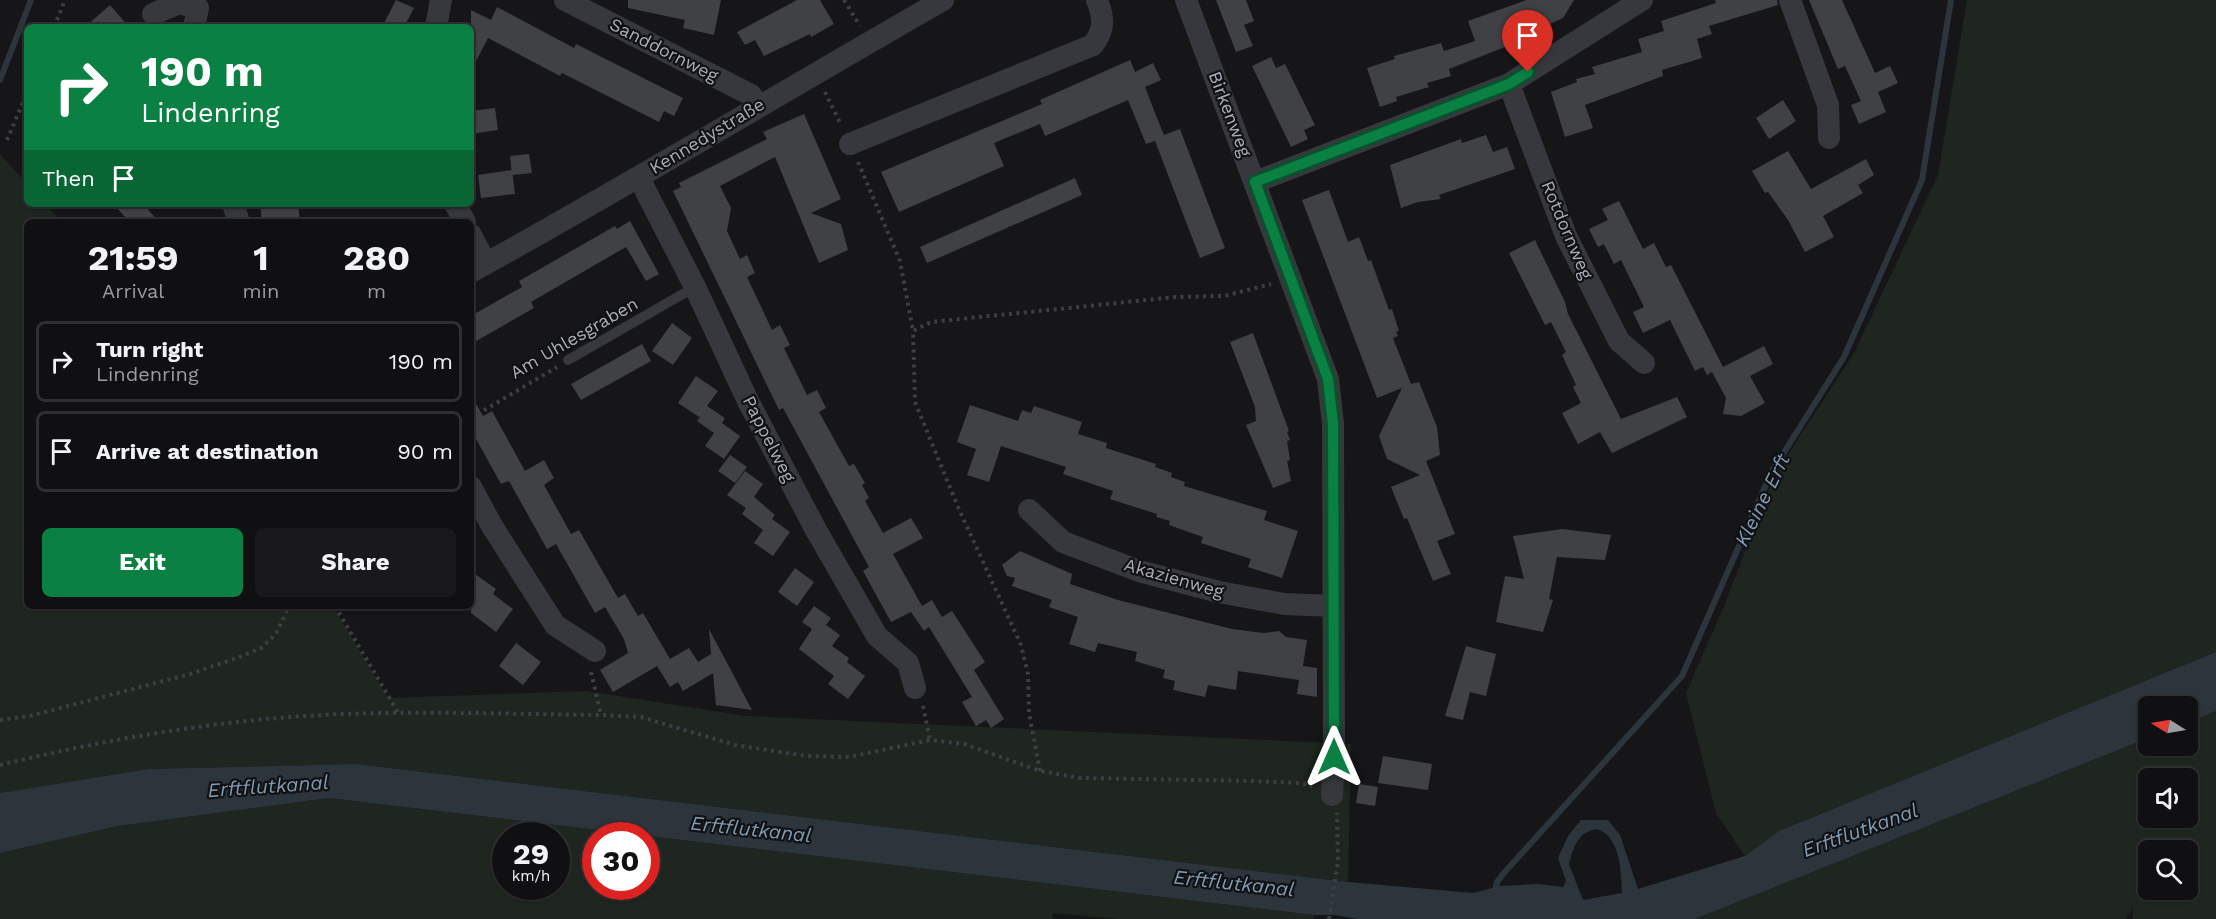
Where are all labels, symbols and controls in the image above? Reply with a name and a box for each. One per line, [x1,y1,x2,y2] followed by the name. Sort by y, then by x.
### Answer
[1502,10,1553,72] pin
[606,13,722,86] street label: Sanddornweg
[1511,19,1544,52] icon: arrive
[141,47,264,96] text: 190 m
[42,48,120,126] icon: right
[1205,68,1257,160] street label: Birkenweg
[646,93,768,178] street label: Kennedystraße
[141,97,280,129] text: Lindenring
[107,162,140,195] icon: arrive
[42,166,95,191] text: Then
[1537,177,1598,283] street label: Rotdornweg
[88,237,179,279] text: 21:59
[253,237,269,279] text: 1
[343,237,410,279] text: 280
[102,279,164,303] text: Arrival
[243,279,279,303] text: min
[367,279,386,303] text: m
[506,292,641,383] street label: Am Uhlesgraben
[96,337,203,362] text: Turn right
[45,345,78,378] icon: right
[389,349,453,374] text: 190 m
[96,362,199,386] text: Lindenring
[739,392,800,486] street label: Pappelweg
[45,435,78,468] icon: arrive
[96,439,319,464] text: Arrive at destination
[397,439,453,464] text: 90 m
[1729,449,1795,550] water label: Kleine Erft
[42,528,243,597] button: Exit
[255,528,456,597] button: Share
[1122,553,1227,602] street label: Akazienweg
[2138,696,2198,756] north arrow
[2138,696,2198,900] map controls
[1302,725,1366,789] position arrow
[2138,768,2198,828] button: sound
[207,770,329,802] water label: Erftflutkanal
[1799,798,1921,862] water label: Erftflutkanal
[689,811,813,847] water label: Erftflutkanal
[582,822,660,900] speed limit sign: 30
[513,836,549,871] text: 29
[2138,840,2198,900] button: search
[1172,865,1296,901] water label: Erftflutkanal
[512,867,550,885] text: km/h

